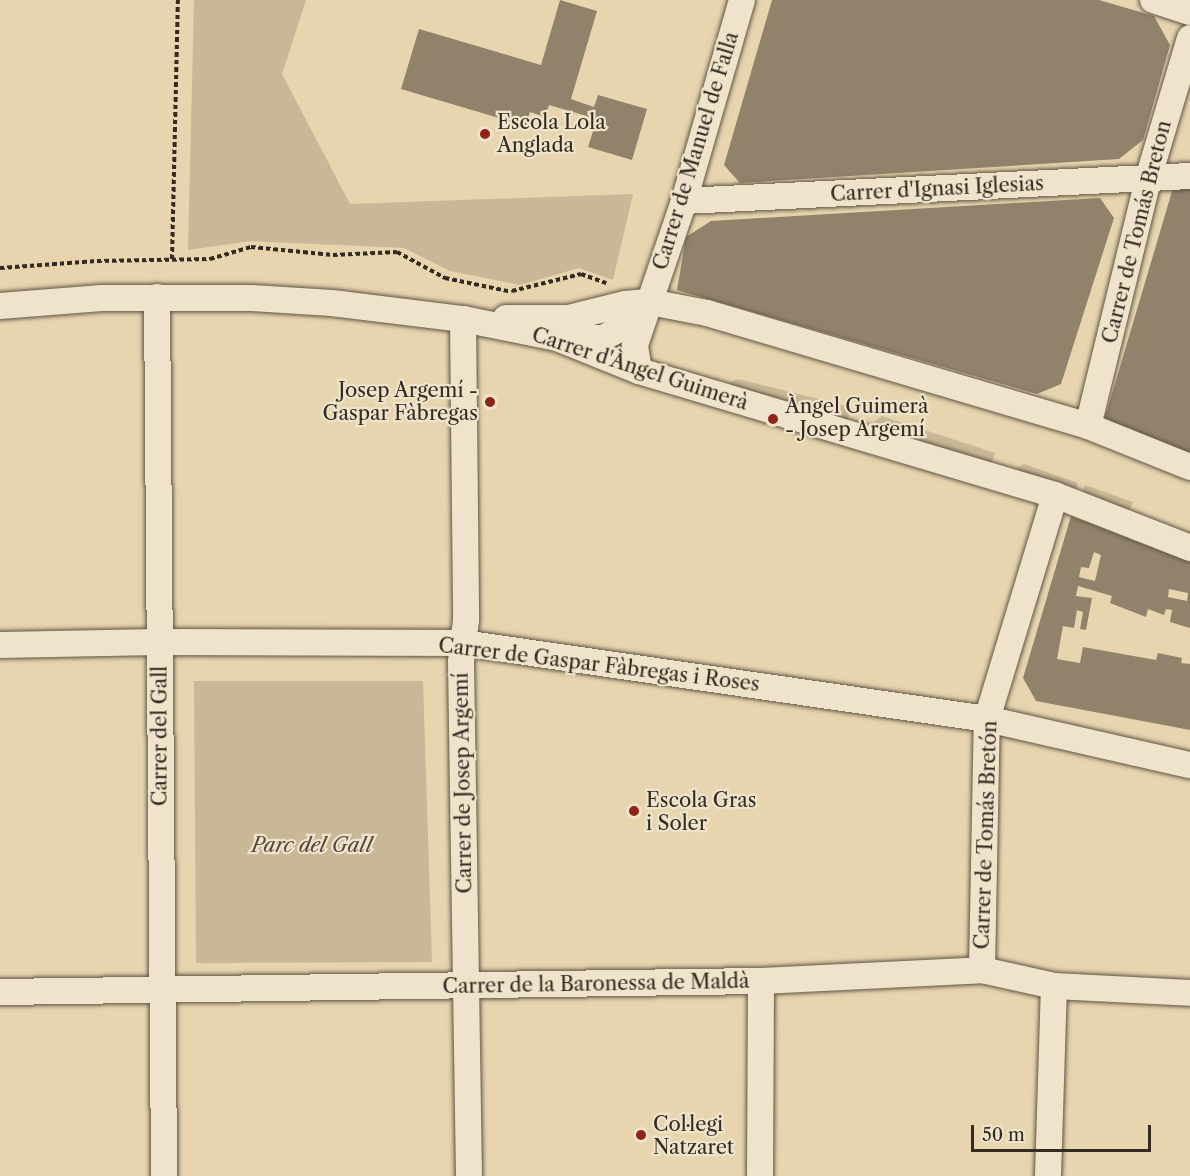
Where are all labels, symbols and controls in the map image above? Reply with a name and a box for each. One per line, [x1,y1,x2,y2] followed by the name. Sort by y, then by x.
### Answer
[648,29,744,273] street label: Carrer de Manuel de Falla
[497,110,606,157] place label: Escola Lola Anglada
[1098,118,1176,346] street label: Carrer de Tomás Breton
[478,127,492,141] marker: Escola Lola Anglada
[829,171,1045,207] street label: Carrer d'Ignasi Iglesias
[529,323,751,415] street label: Carrer d'Àngel Guimerà
[322,378,478,425] place label: Josep Argemí - Gaspar Fàbregas
[483,395,497,409] marker: Josep Argemí - Gaspar Fàbregas
[785,395,928,442] place label: Àngel Guimerà - Josep Argemí
[766,412,780,426] marker: Àngel Guimerà - Josep Argemí
[437,633,761,697] street label: Carrer de Gaspar Fàbregas i Roses
[148,666,172,806] street label: Carrer del Gall
[449,672,477,894] street label: Carrer de Josep Argemí
[970,720,1002,950] street label: Carrer de Tomás Bretón
[646,788,757,835] place label: Escola Gras i Soler
[627,804,641,818] marker: Escola Gras i Soler
[252,833,372,857] park label: Parc del Gall
[442,969,750,999] street label: Carrer de la Baronessa de Maldà
[653,1112,734,1159] place label: Col·legi Natzaret
[974,1113,1154,1151] scale bar
[982,1124,1025,1146] text: 50 m
[634,1128,648,1142] marker: Col·legi Natzaret

